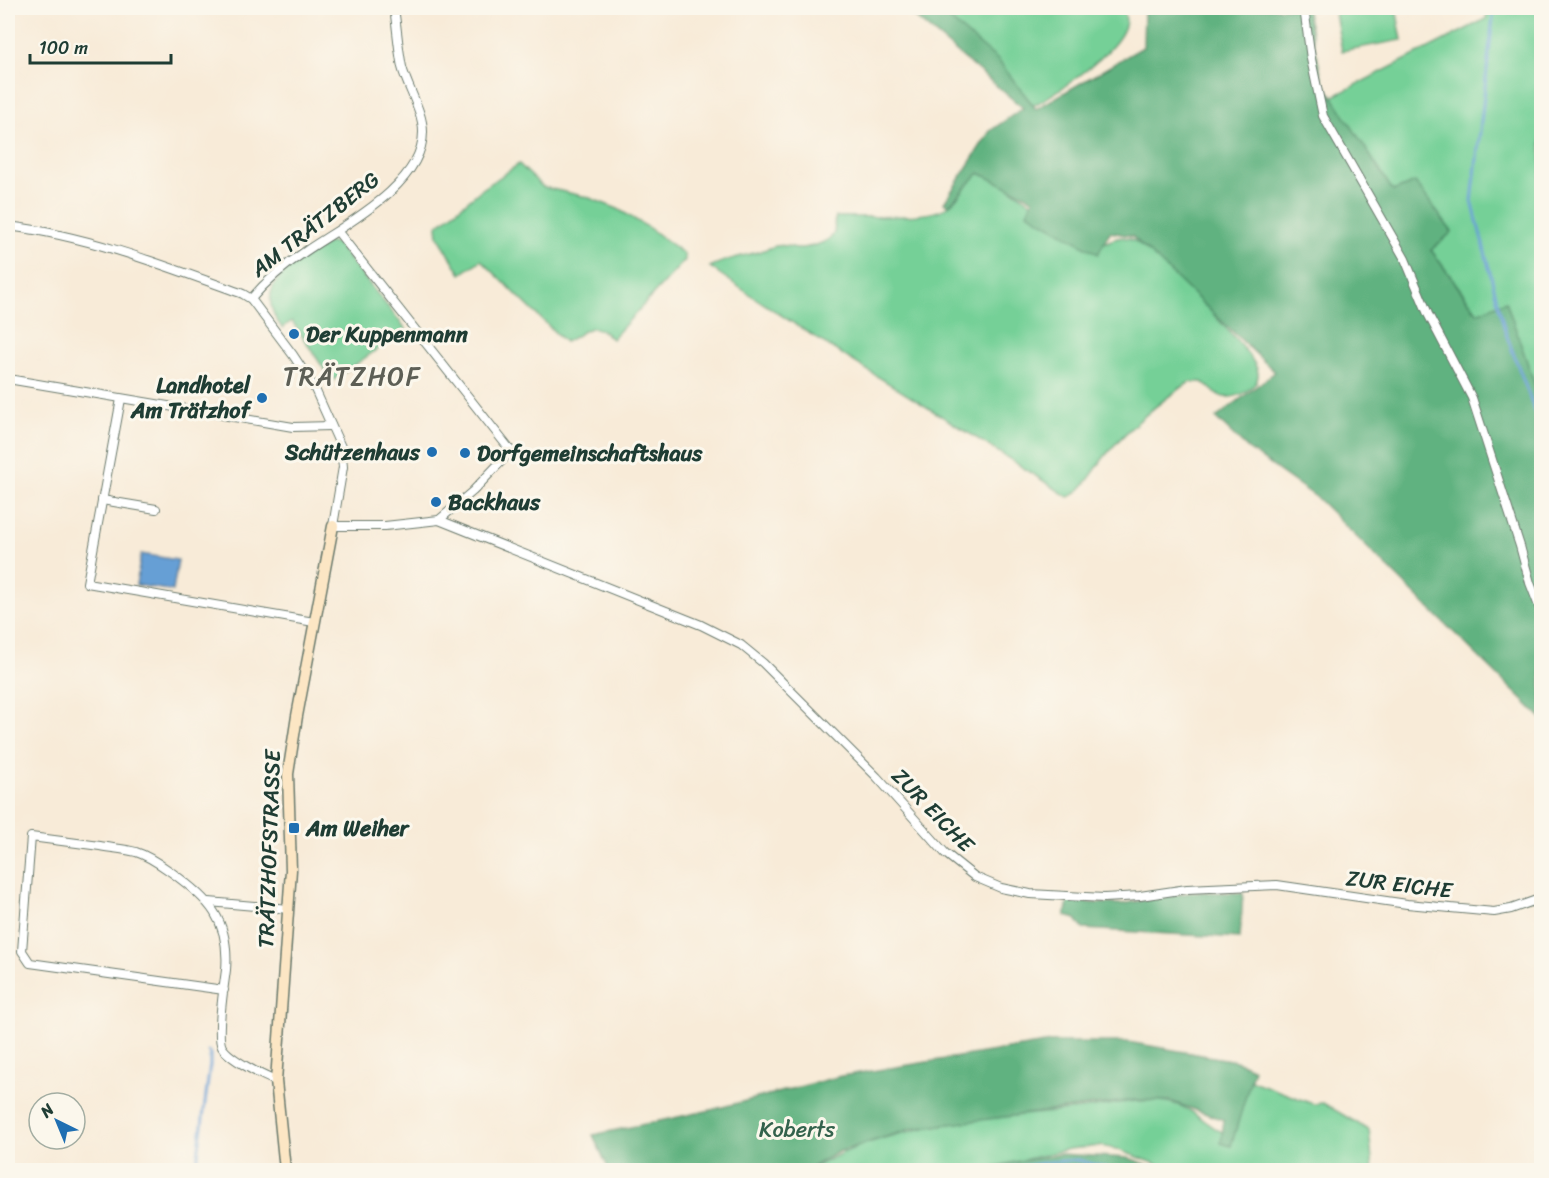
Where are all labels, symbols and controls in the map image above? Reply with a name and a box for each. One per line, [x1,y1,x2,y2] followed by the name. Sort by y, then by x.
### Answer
[30,27,171,65] scale bar
[39,32,88,64] text: 100 m
[241,161,388,288] street label: AM TRÄTZBERG
[306,315,468,354] place label: Der Kuppenmann
[287,327,301,341] marker: Der Kuppenmann
[283,353,422,399] district label: TRÄTZHOF
[130,366,252,430] place label: Landhotel Am Trätzhof
[255,391,269,405] marker: Landhotel Am Trätzhof
[284,433,421,472] place label: Schützenhaus
[477,434,703,473] place label: Dorfgemeinschaftshaus
[425,445,439,459] marker: Schützenhaus
[458,446,472,460] marker: Dorfgemeinschaftshaus
[448,483,541,522] place label: Backhaus
[429,495,443,509] marker: Backhaus
[246,747,292,949] street label: TRÄTZHOFSTRASSE
[882,758,985,863] street label: ZUR EICHE
[305,809,411,848] place label: Am Weiher
[287,821,301,835] marker: Am Weiher
[1344,858,1456,910] street label: ZUR EICHE
[27,1091,87,1151] north arrow
[32,1095,62,1125] text: N
[759,1110,836,1149] park label: Koberts

